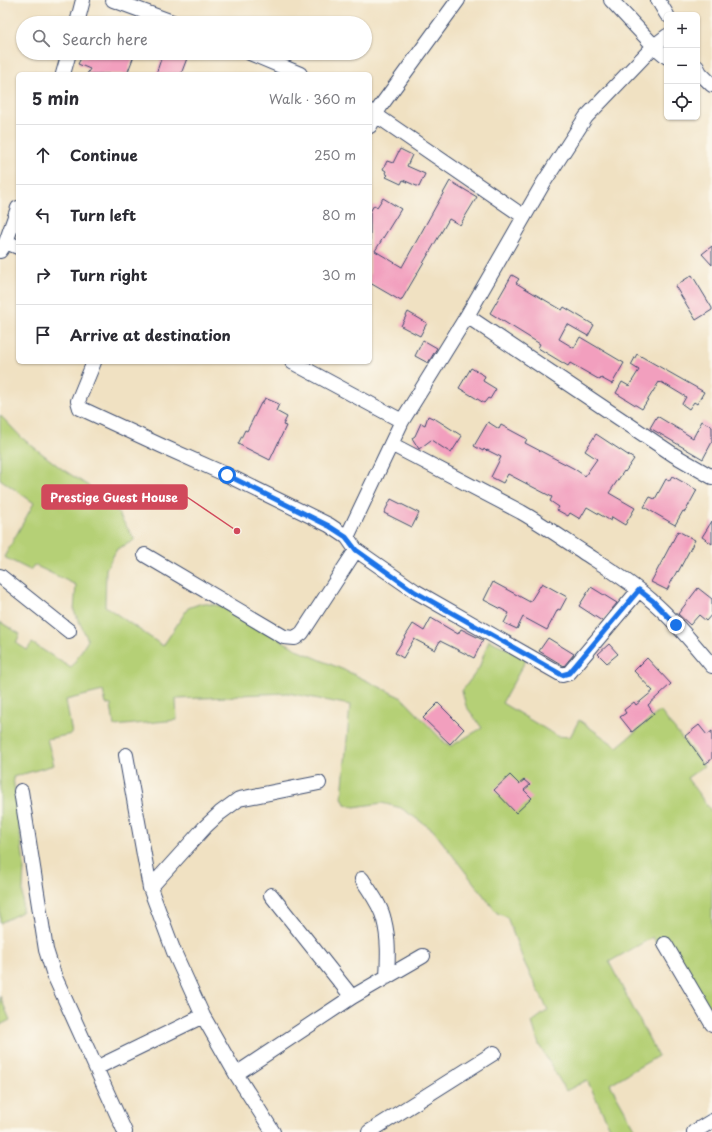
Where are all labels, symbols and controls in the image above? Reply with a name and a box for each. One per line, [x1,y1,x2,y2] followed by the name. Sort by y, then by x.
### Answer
[664,12,700,120] map controls
[664,12,700,48] button: +
[16,16,372,60] search box
[30,27,52,49] icon: search
[62,27,148,50] text: Search here
[664,48,700,84] button: −
[664,84,700,120] button: locate
[32,85,79,111] text: 5 min
[269,89,356,108] text: Walk · 360 m
[70,143,138,166] text: Continue
[32,144,54,166] icon: ahead
[314,145,356,164] text: 250 m
[70,203,136,226] text: Turn left
[32,204,54,226] icon: left
[322,205,356,224] text: 80 m
[70,263,147,286] text: Turn right
[32,264,54,286] icon: right
[322,265,356,284] text: 30 m
[70,323,231,346] text: Arrive at destination
[32,324,54,346] icon: arrive
[218,466,236,484] route start
[42,485,187,509] callout: Prestige Guest House
[50,488,178,506] text: Prestige Guest House
[667,616,685,634] route end

